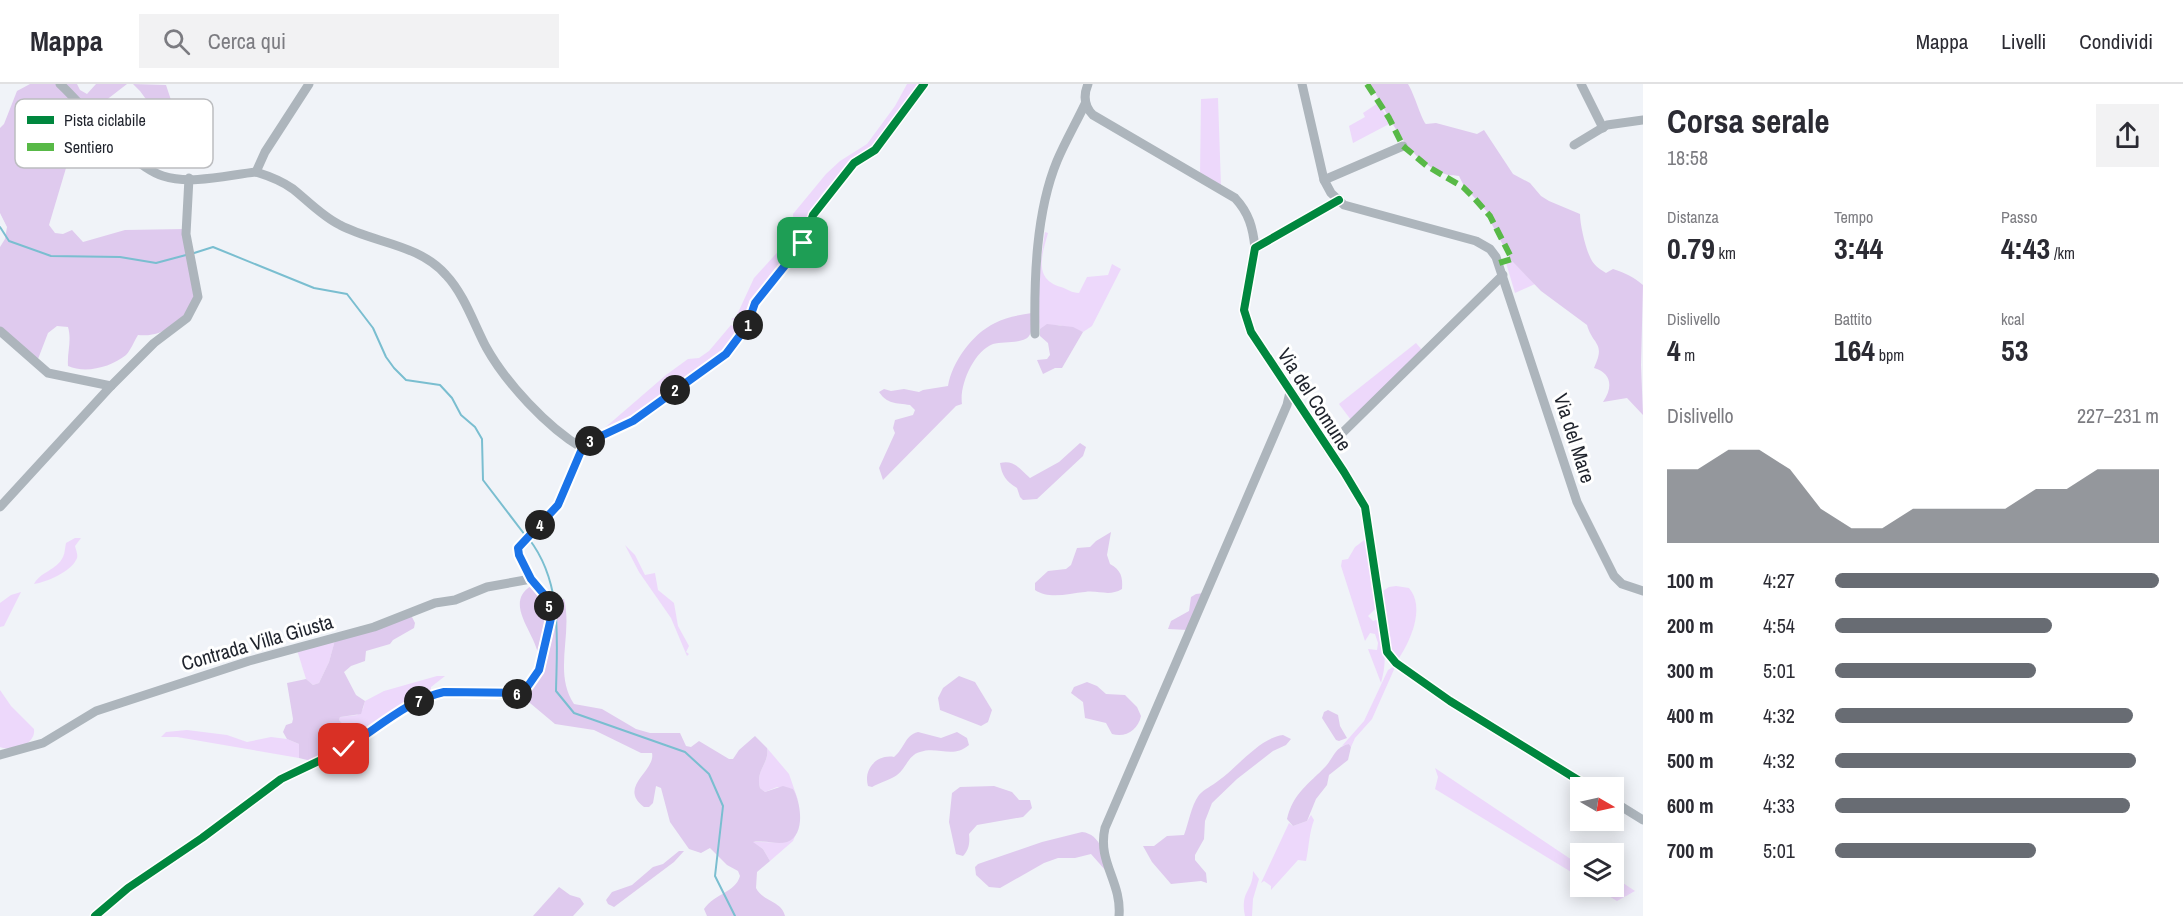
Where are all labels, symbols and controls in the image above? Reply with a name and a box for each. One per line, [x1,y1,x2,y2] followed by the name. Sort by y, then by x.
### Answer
[139,14,559,68] search box
[30,22,103,60] text: Mappa
[160,25,193,58] icon: search
[208,26,286,56] text: Cerca qui
[1916,27,1968,56] text: Mappa
[2001,27,2046,56] text: Livelli
[2079,27,2153,56] text: Condividi
[15,99,213,168] legend
[1667,99,1829,143] text: Corsa serale
[2096,104,2159,167] button: share
[64,109,146,131] text: Pista ciclabile
[64,136,114,158] text: Sentiero
[1667,144,1708,171] text: 18:58
[1667,206,1719,228] text: Distanza
[1834,206,1873,228] text: Tempo
[2001,206,2037,228] text: Passo
[777,217,828,268] pin
[786,226,819,259] icon: arrive
[1667,228,1715,268] text: 0.79
[1834,228,1883,268] text: 3:44
[2001,228,2050,268] text: 4:43
[1715,242,1736,264] text: km
[2050,242,2075,264] text: /km
[1667,308,1720,330] text: Dislivello
[1834,308,1872,330] text: Battito
[2001,308,2024,330] text: kcal
[733,310,763,340] pin: 1
[744,314,752,336] text: 1
[1667,330,1681,370] text: 4
[1834,330,1875,370] text: 164
[2001,330,2028,370] text: 53
[1272,342,1358,456] street label: Via del Comune
[1681,344,1695,366] text: m
[1875,344,1904,366] text: bpm
[660,375,690,405] pin: 2
[671,379,679,401] text: 2
[1548,390,1602,486] street label: Via del Mare
[1667,402,1734,429] text: Dislivello
[2077,402,2159,429] text: 227–231 m
[575,426,605,456] pin: 3
[586,430,594,452] text: 3
[525,510,555,540] pin: 4
[536,514,544,536] text: 4
[1667,567,1714,594] text: 100 m
[1763,567,1795,594] text: 4:27
[534,591,564,621] pin: 5
[545,595,553,617] text: 5
[178,607,336,677] street label: Contrada Villa Giusta
[1667,612,1714,639] text: 200 m
[1763,612,1795,639] text: 4:54
[1667,657,1714,684] text: 300 m
[1763,657,1795,684] text: 5:01
[502,679,532,709] pin: 6
[513,683,521,705] text: 6
[404,686,434,716] pin: 7
[415,690,423,712] text: 7
[1667,702,1714,729] text: 400 m
[1763,702,1795,729] text: 4:32
[318,723,369,774] pin
[327,732,360,765] icon: check
[1667,747,1714,774] text: 500 m
[1763,747,1795,774] text: 4:32
[1570,777,1624,831] north arrow
[1570,777,1624,897] map controls
[1667,792,1714,819] text: 600 m
[1763,792,1795,819] text: 4:33
[1667,837,1714,864] text: 700 m
[1763,837,1795,864] text: 5:01
[1570,843,1624,897] button: layers

